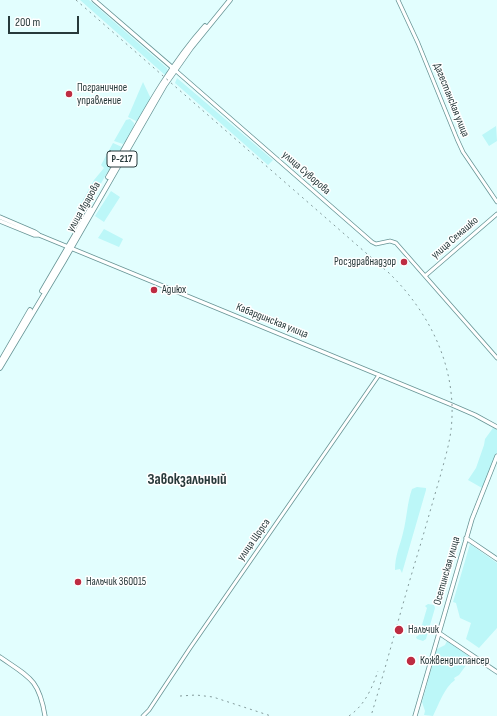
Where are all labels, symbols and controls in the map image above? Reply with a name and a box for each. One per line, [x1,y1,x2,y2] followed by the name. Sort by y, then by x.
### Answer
[10,8,81,34] scale bar
[15,15,40,30] text: 200 m
[430,61,472,139] street label: Дагестанская улица
[77,81,127,107] place label: Пограничное управление
[64,89,74,99] marker: Пограничное управление
[279,148,333,198] street label: улица Суворова
[107,151,137,167] road number: Р-217
[64,180,104,234] street label: улица Идарова
[429,214,481,262] street label: улица Семашко
[334,255,396,269] place label: Росздравнадзор
[399,257,409,267] marker: Росздравнадзор
[162,283,186,297] place label: Адиюх
[149,285,159,295] marker: Адиюх
[234,301,310,341] street label: Кабардинская улица
[148,471,226,489] district label: Завокзальный
[235,516,273,564] street label: улица Щорса
[431,535,463,607] street label: Осетинская улица
[86,575,146,589] place label: Нальчик 360015
[73,577,83,587] marker: Нальчик 360015
[408,623,439,637] place label: Нальчик
[393,624,405,636] marker: Нальчик
[420,654,489,668] place label: Кожвендиспансер
[405,655,417,667] marker: Кожвендиспансер

